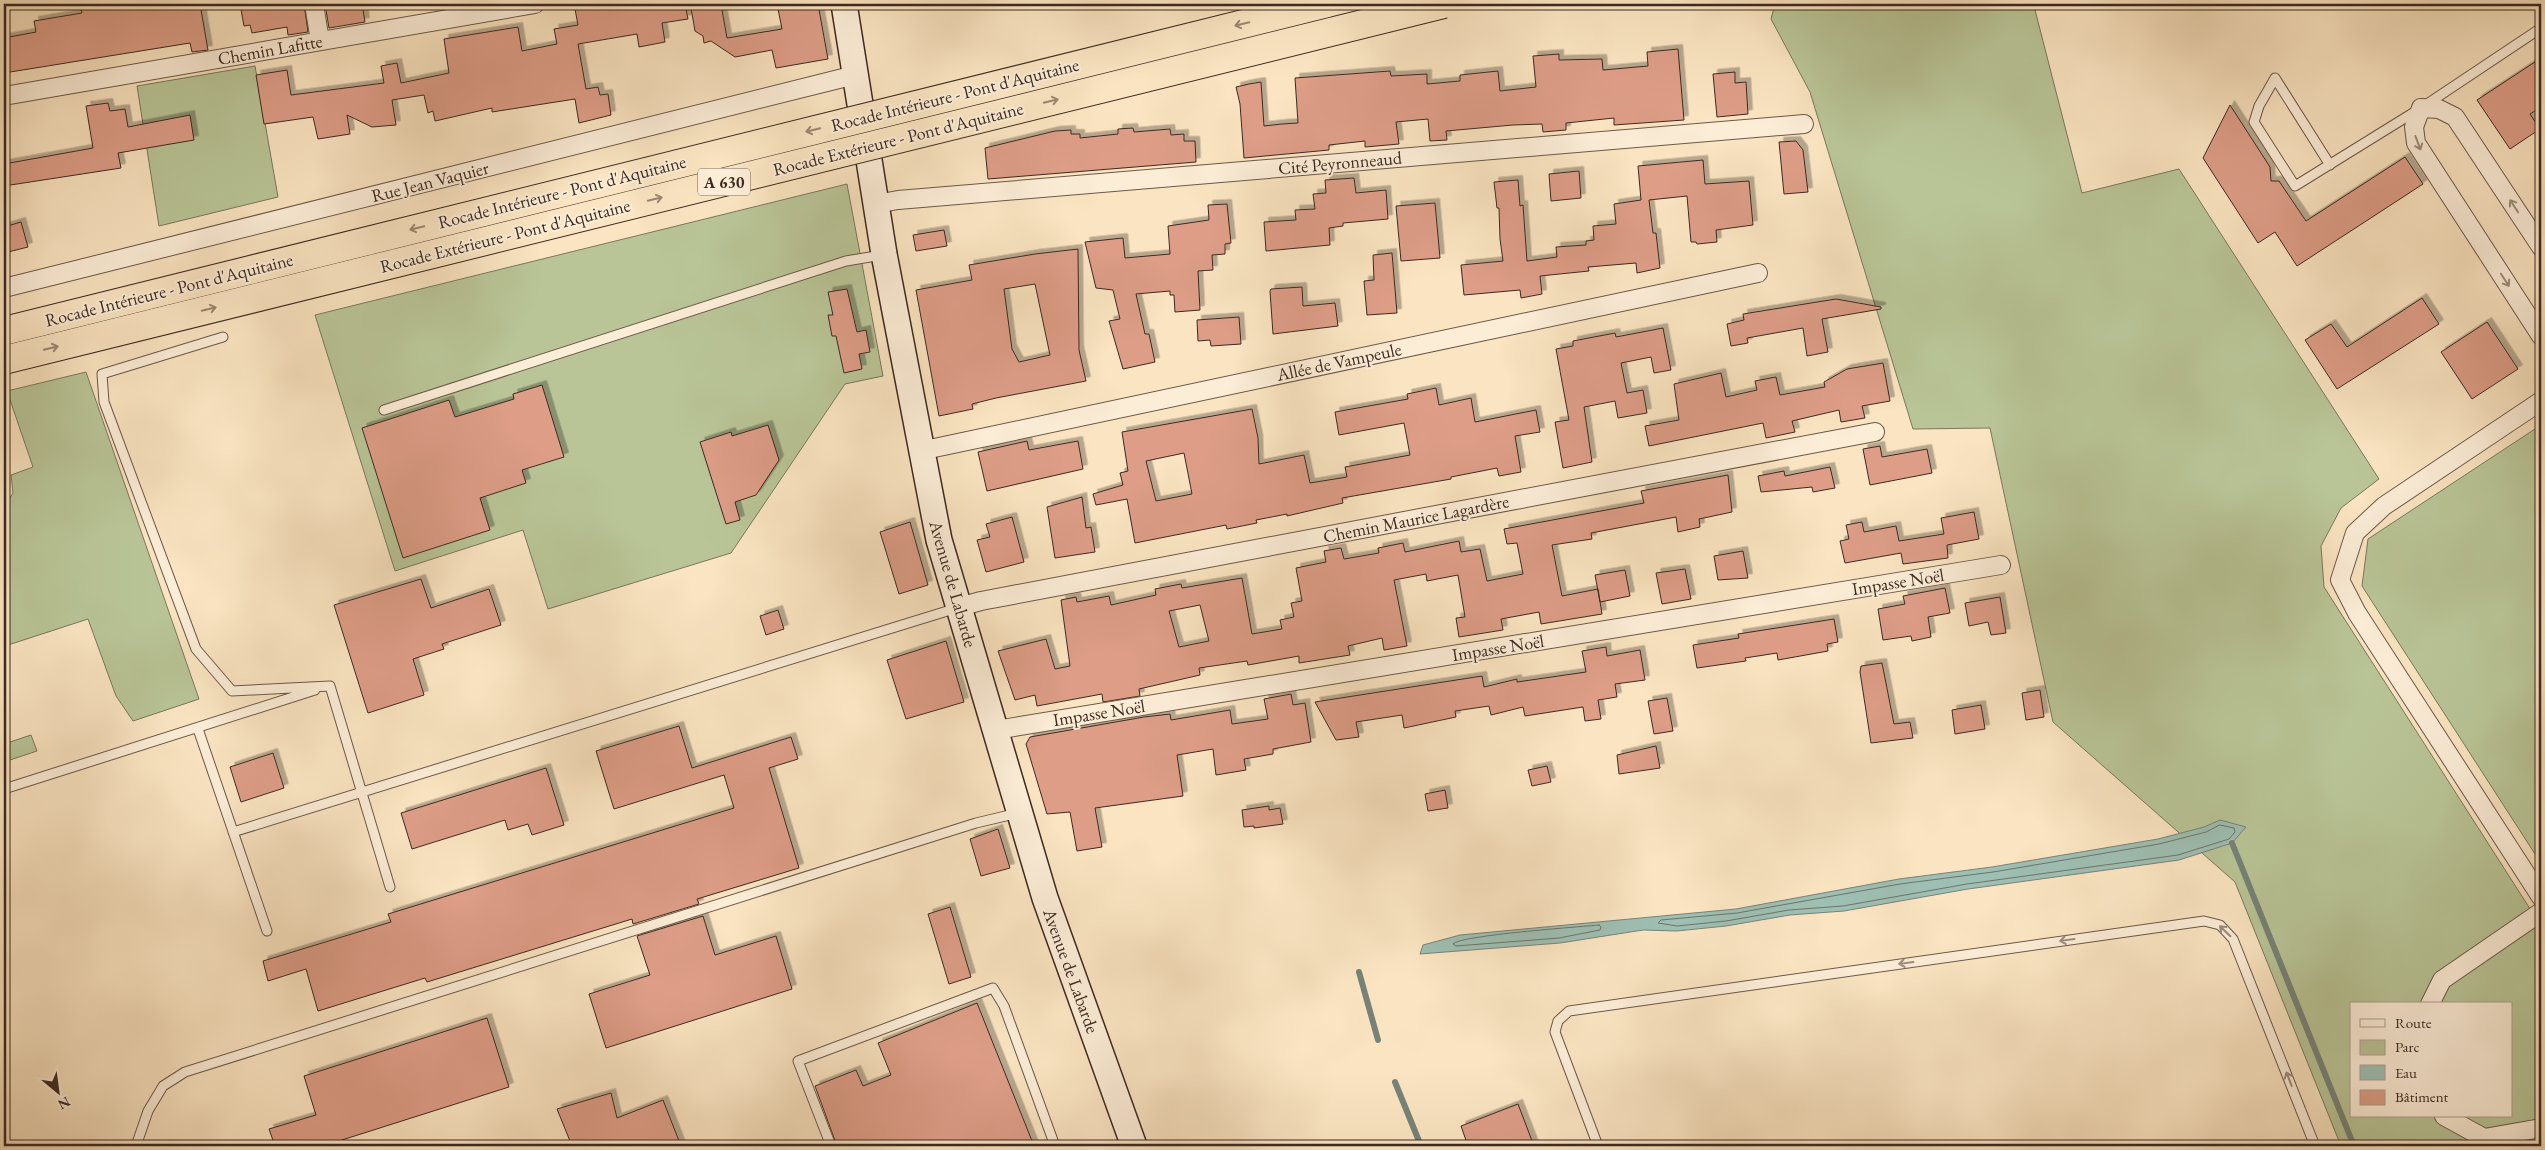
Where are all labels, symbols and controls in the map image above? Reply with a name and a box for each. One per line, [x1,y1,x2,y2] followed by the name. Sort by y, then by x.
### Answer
[1235,20,1251,29] one-way arrow
[216,29,324,70] street label: Chemin Lafitte
[828,53,1081,137] street label: Rocade Intérieure - Pont d'Aquitaine
[770,96,1025,181] street label: Rocade Extérieure - Pont d'Aquitaine
[1042,96,1058,105] one-way arrow
[805,126,821,135] one-way arrow
[2414,135,2423,150] one-way arrow
[1277,146,1404,179] street label: Cité Peyronneaud
[435,150,688,234] street label: Rocade Intérieure - Pont d'Aquitaine
[369,156,491,207] street label: Rue Jean Vaquier
[698,168,750,196] road number: A 630
[377,193,632,278] street label: Rocade Extérieure - Pont d'Aquitaine
[647,194,663,203] one-way arrow
[2509,200,2519,214] one-way arrow
[410,224,426,233] one-way arrow
[42,248,295,332] street label: Rocade Intérieure - Pont d'Aquitaine
[2500,273,2510,287] one-way arrow
[200,304,216,313] one-way arrow
[1273,337,1403,386] street label: Allée de Vampeule
[43,343,59,352] one-way arrow
[1321,489,1511,548] street label: Chemin Maurice Lagardère
[924,517,983,650] street label: Avenue de Labarde
[1850,563,1946,600] street label: Impasse Noël
[1450,629,1546,666] street label: Impasse Noël
[1051,694,1147,731] street label: Impasse Noël
[1038,904,1105,1036] street label: Avenue de Labarde
[2219,925,2231,937] one-way arrow
[2059,935,2075,945] one-way arrow
[1899,958,1915,968] one-way arrow
[2350,1002,2512,1118] legend
[2395,1013,2432,1032] text: Route
[2395,1037,2420,1056] text: Parc
[2395,1063,2417,1082] text: Eau
[32,1068,82,1118] north arrow
[2283,1072,2293,1087] one-way arrow
[2395,1087,2449,1106] text: Bâtiment
[54,1093,74,1114] text: N

